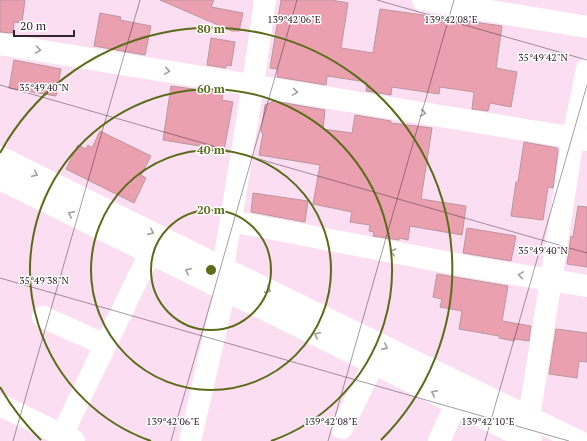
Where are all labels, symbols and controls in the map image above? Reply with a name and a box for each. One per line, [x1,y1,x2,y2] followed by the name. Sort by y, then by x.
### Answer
[14,12,74,38] scale bar
[267,13,321,26] text: 139°42'06"E
[424,13,478,26] text: 139°42'08"E
[20,18,47,33] text: 20 m
[197,21,225,36] text: 80 m
[35,45,42,54] one-way arrow
[518,51,568,64] text: 35°49'42"N
[164,66,170,75] one-way arrow
[19,81,69,94] text: 35°49'40"N
[197,81,225,96] text: 60 m
[292,87,298,96] one-way arrow
[420,109,426,117] one-way arrow
[197,142,225,157] text: 40 m
[31,170,38,177] one-way arrow
[197,202,225,217] text: 20 m
[68,211,75,219] one-way arrow
[147,227,155,235] one-way arrow
[518,244,568,257] text: 35°49'40"N
[390,248,396,257] one-way arrow
[204,263,218,277] centre of rings
[185,268,192,276] one-way arrow
[518,272,524,280] one-way arrow
[19,274,69,287] text: 35°49'38"N
[264,285,271,292] one-way arrow
[314,332,321,340] one-way arrow
[380,342,388,349] one-way arrow
[430,390,438,398] one-way arrow
[146,415,200,428] text: 139°42'06"E
[304,415,358,428] text: 139°42'08"E
[461,415,515,428] text: 139°42'10"E

